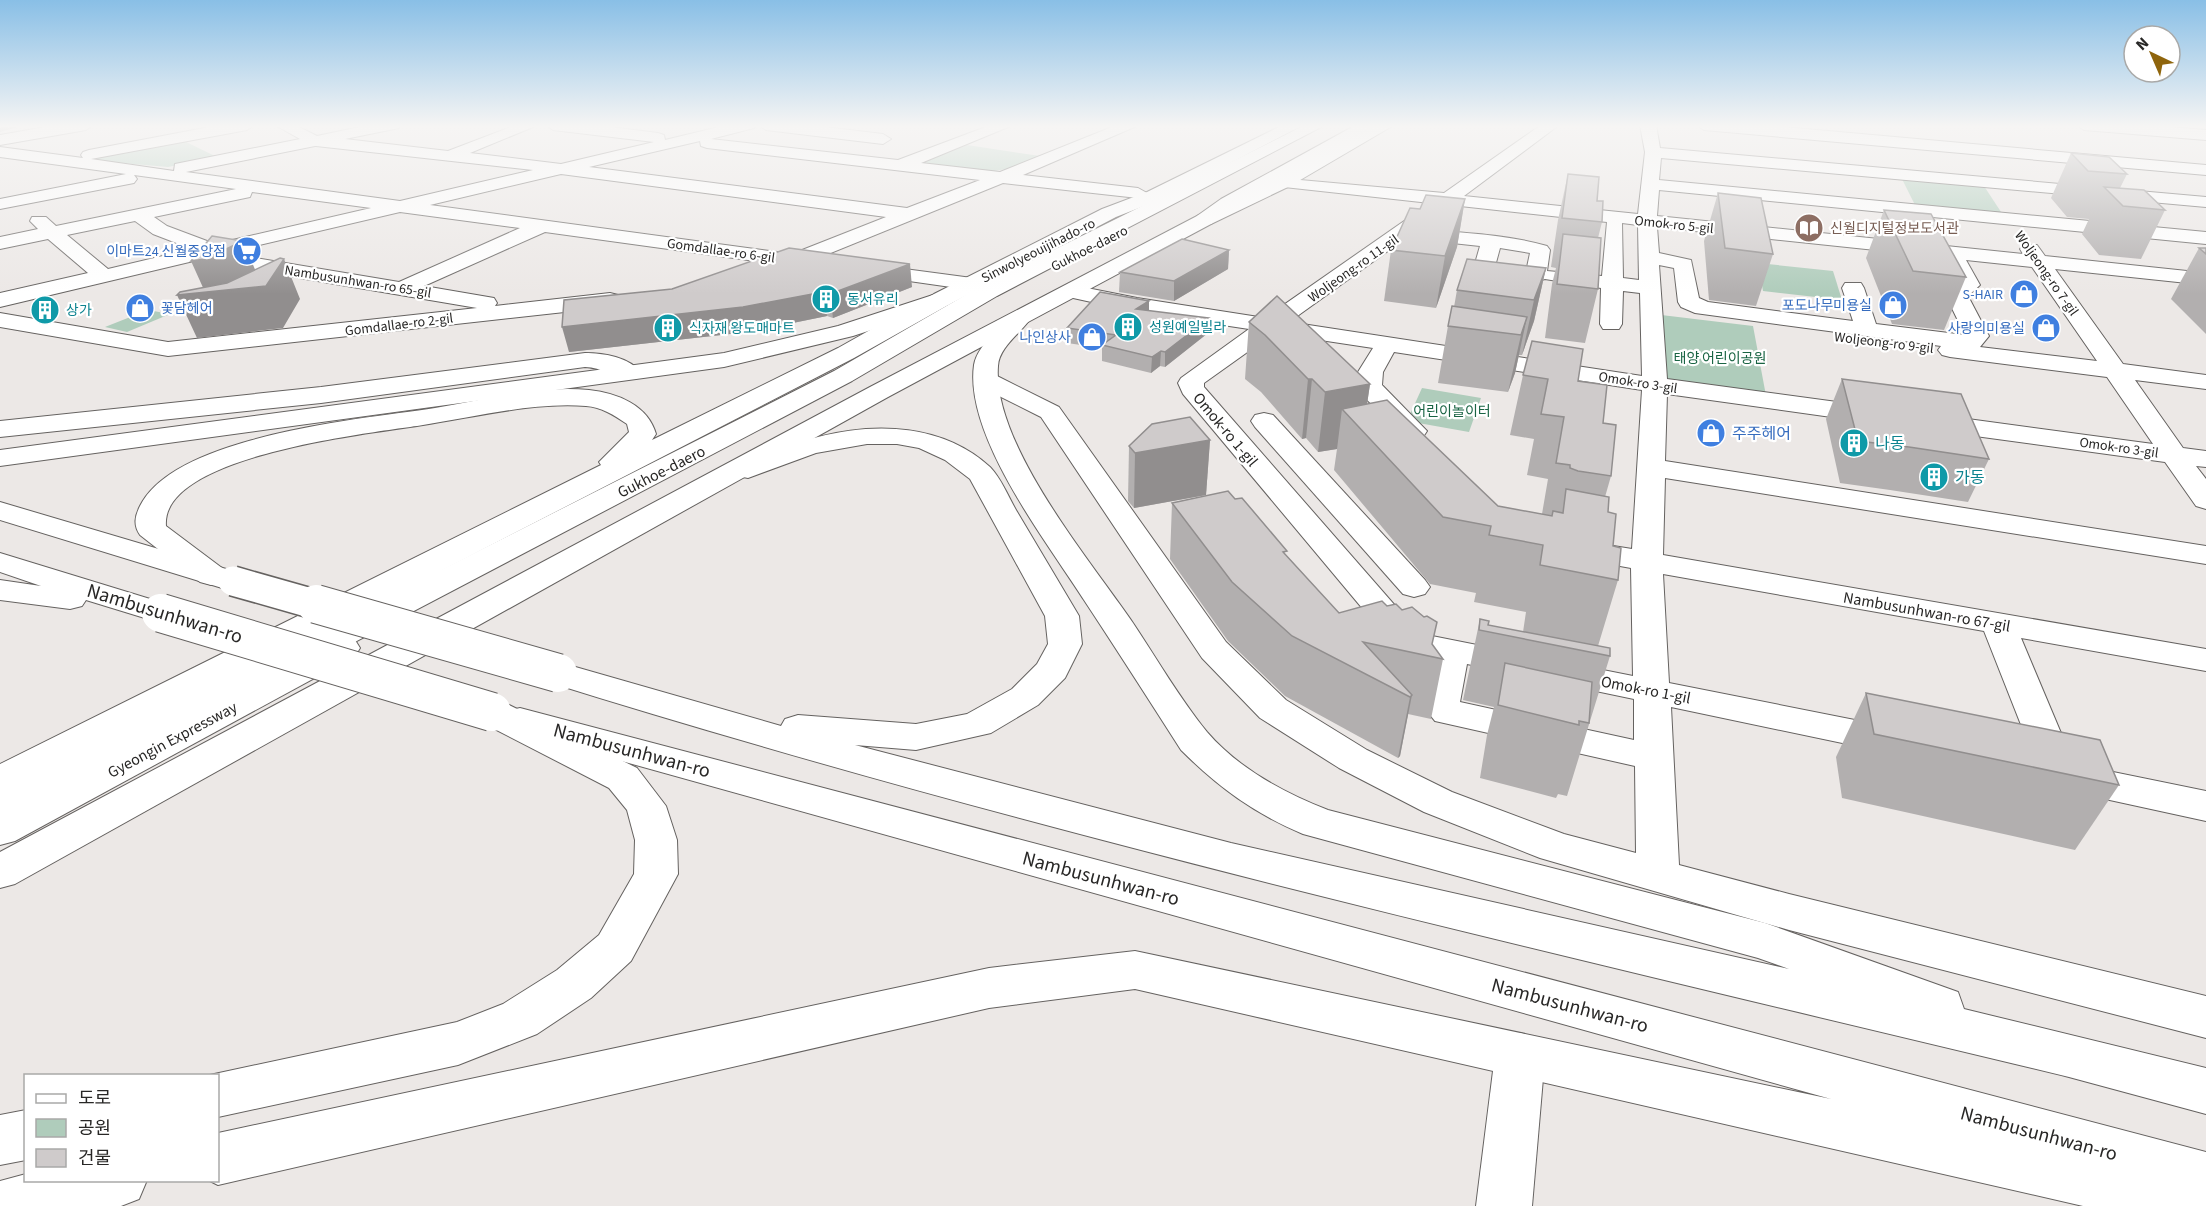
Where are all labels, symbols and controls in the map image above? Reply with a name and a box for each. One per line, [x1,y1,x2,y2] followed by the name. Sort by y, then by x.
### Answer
[2122,24,2182,84] north arrow
[2131,32,2154,56] text: N
[1633,211,1715,239] street label: Omok-ro 5-gil
[1793,212,1825,244] library icon: 신월디지털정보도서관
[978,213,1099,288] street label: Sinwolyeouijihado-ro
[1830,219,1959,239] place label: 신월디지털정보도서관
[1048,221,1131,277] street label: Gukhoe-daero
[2009,227,2083,321] street label: Woljeong-ro 7-gil
[1304,230,1403,308] street label: Woljeong-ro 11-gil
[666,234,777,269] street label: Gomdallae-ro 6-gil
[231,235,263,267] supermarket icon: 이마트24 신월중앙점
[106,242,226,262] place label: 이마트24 신월중앙점
[283,261,433,304] street label: Nambusunhwan-ro 65-gil
[2008,278,2040,310] shop icon: S-HAIR
[810,283,842,315] building icon: 동서유리
[1963,285,2003,305] place label: S-HAIR
[1877,289,1909,321] shop icon: 포도나무미용실
[847,290,899,310] place label: 동서유리
[124,292,156,324] shop icon: 꽃담헤어
[29,294,61,326] building icon: 상가
[1782,296,1872,316] place label: 포도나무미용실
[161,299,213,319] place label: 꽃담헤어
[66,301,92,321] place label: 상가
[344,308,455,342] street label: Gomdallae-ro 2-gil
[1112,311,1144,343] building icon: 성원예일빌라
[652,312,684,344] building icon: 식자재 왕도매마트
[2030,312,2062,344] shop icon: 사랑의미용실
[1149,318,1226,338] place label: 성원예일빌라
[689,319,795,339] place label: 식자재 왕도매마트
[1948,319,2025,339] place label: 사랑의미용실
[1076,321,1108,353] shop icon: 나인상사
[1833,327,1935,359] street label: Woljeong-ro 9-gil
[1019,328,1071,348] place label: 나인상사
[1674,349,1766,369] park label: 태양 어린이공원
[1597,367,1679,399] street label: Omok-ro 3-gil
[1188,388,1263,472] street label: Omok-ro 1-gil
[1413,402,1491,422] park label: 어린이놀이터
[1695,417,1727,449] shop icon: 주주헤어
[1732,423,1791,445] place label: 주주헤어
[1838,427,1870,459] building icon: 나동
[1875,433,1905,455] place label: 나동
[2078,433,2160,463] street label: Omok-ro 3-gil
[614,440,709,503] street label: Gukhoe-daero
[1918,461,1950,493] building icon: 가동
[1955,467,1985,489] place label: 가동
[83,577,246,651] street label: Nambusunhwan-ro
[1841,586,2012,638] street label: Nambusunhwan-ro 67-gil
[1599,670,1693,709] street label: Omok-ro 1-gil
[104,696,242,783] street label: Gyeongin Expressway
[550,717,713,785] street label: Nambusunhwan-ro
[1019,845,1182,913] street label: Nambusunhwan-ro
[1488,972,1651,1040] street label: Nambusunhwan-ro
[24,1074,219,1182] legend
[78,1086,111,1111] text: 도로
[1957,1100,2120,1168] street label: Nambusunhwan-ro
[78,1116,111,1141] text: 공원
[78,1146,111,1171] text: 건물

